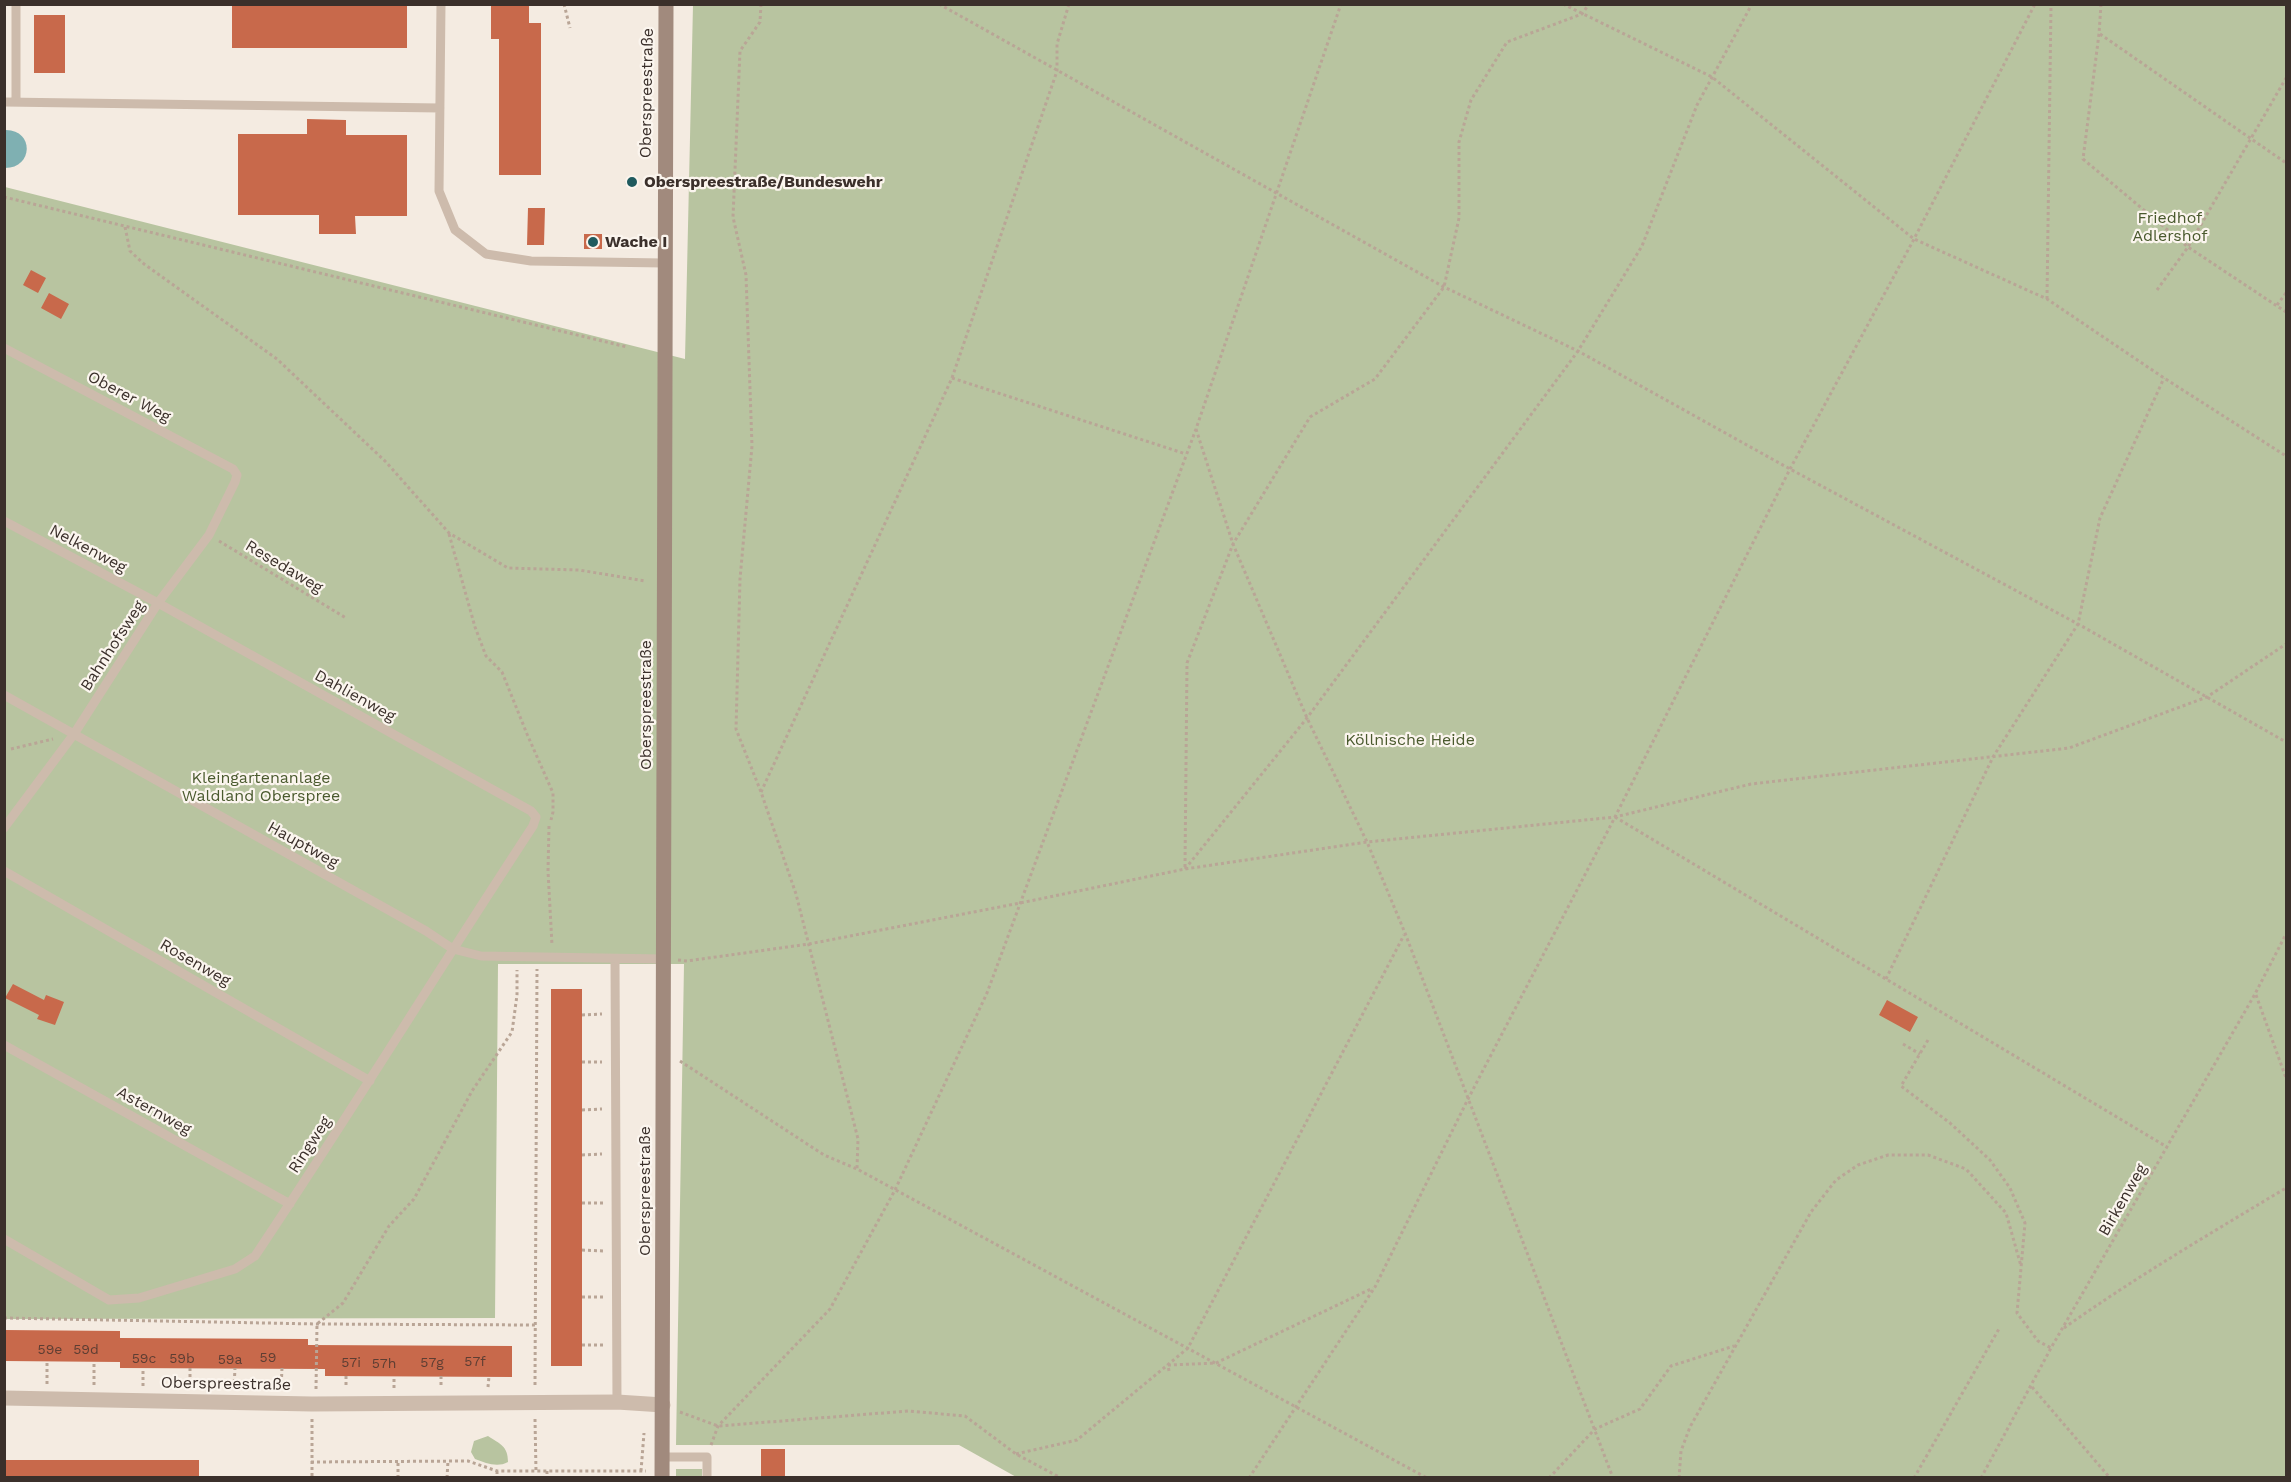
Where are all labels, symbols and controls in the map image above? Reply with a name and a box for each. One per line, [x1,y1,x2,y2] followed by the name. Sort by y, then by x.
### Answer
[636,28,658,158] street label: Oberspreestraße
[644,172,883,192] place label: Oberspreestraße/Bundeswehr
[625,175,639,189] marker: Oberspreestraße/Bundeswehr
[2133,208,2207,246] park label: Friedhof Adlershof
[605,232,667,252] place label: Wache I
[586,235,600,249] marker: Wache I
[84,367,174,427] street label: Oberer Weg
[46,521,130,577] street label: Nelkenweg
[242,536,326,598] street label: Resedaweg
[77,597,149,695] street label: Bahnhofsweg
[636,640,656,770] street label: Oberspreestraße
[311,666,399,726] street label: Dahlienweg
[1345,730,1475,750] park label: Köllnische Heide
[182,768,340,806] park label: Kleingartenanlage Waldland Oberspree
[264,818,342,872] street label: Hauptweg
[156,935,234,991] street label: Rosenweg
[113,1083,195,1139] street label: Asternweg
[285,1113,335,1177] street label: Ringweg
[635,1126,655,1256] street label: Oberspreestraße
[2095,1161,2151,1239] street label: Birkenweg
[38,1342,62,1358] house number: 59e
[73,1342,99,1358] house number: 59d
[260,1350,276,1366] house number: 59
[132,1351,156,1367] house number: 59c
[169,1351,195,1367] house number: 59b
[218,1352,242,1368] house number: 59a
[464,1354,486,1370] house number: 57f
[341,1355,361,1371] house number: 57i
[420,1355,444,1371] house number: 57g
[372,1356,396,1372] house number: 57h
[161,1373,291,1395] street label: Oberspreestraße

